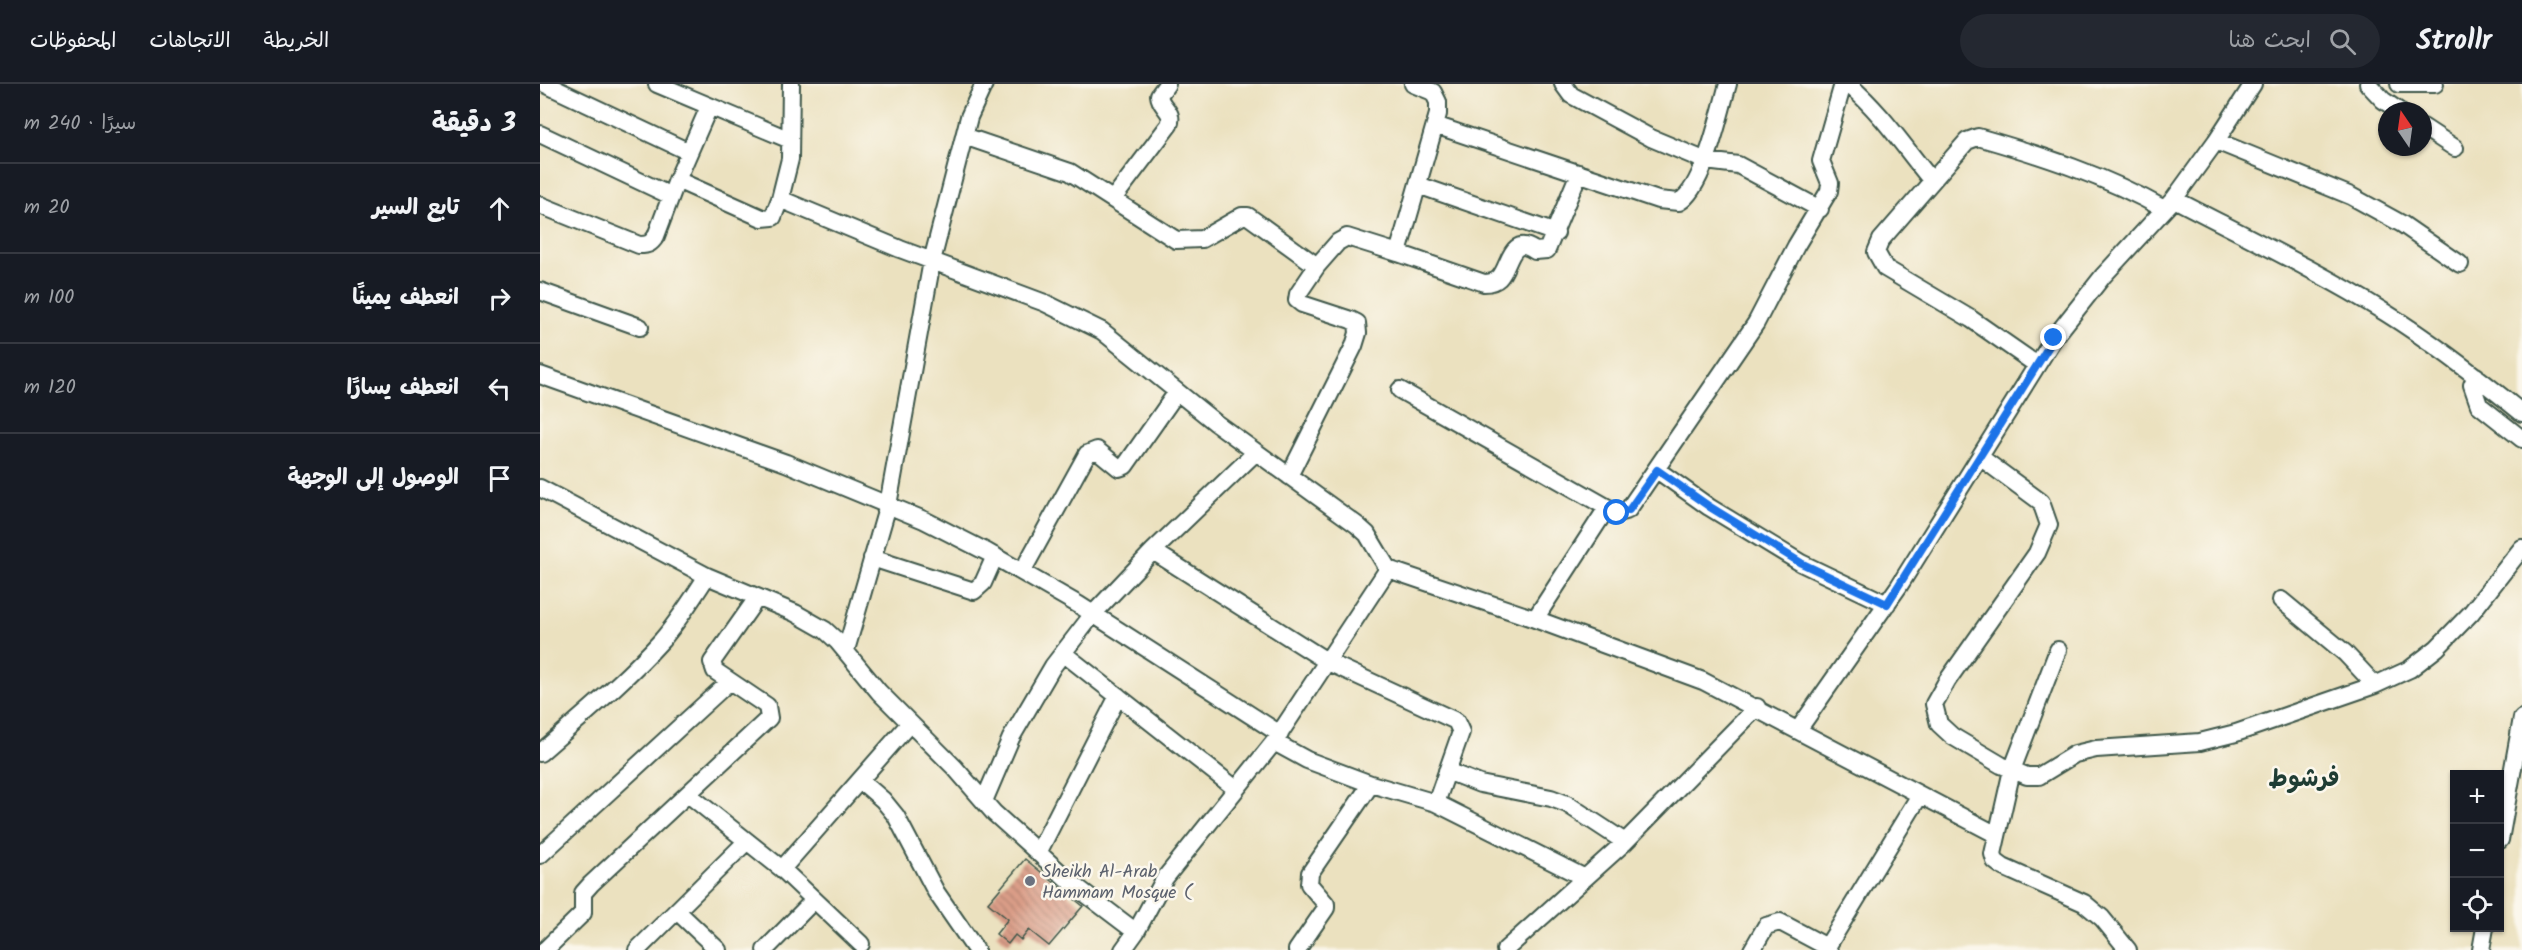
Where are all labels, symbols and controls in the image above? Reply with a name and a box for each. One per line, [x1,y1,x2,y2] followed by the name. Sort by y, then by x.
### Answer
[1960,14,2380,68] search box
[2416,19,2492,64] text: Strollr
[2229,24,2311,59] text: ابحث هنا
[30,25,116,58] text: المحفوظات
[149,25,231,58] text: الاتجاهات
[264,25,329,58] text: الخريطة
[2326,25,2359,58] icon: search
[2378,102,2432,156] north arrow
[432,103,516,145] text: 3 دقيقة
[24,108,136,140] text: سيرًا · 240 m
[372,191,459,226] text: تابع السير
[24,192,70,224] text: 20 m
[483,192,516,225] icon: ahead
[352,281,459,316] text: انعطف يمينًا
[24,282,74,314] text: 100 m
[483,282,516,315] icon: right
[2040,324,2066,350] route end
[347,371,459,406] text: انعطف يسارًا
[24,372,76,404] text: 120 m
[483,372,516,405] icon: left
[287,461,459,496] text: الوصول إلى الوجهة
[483,462,516,495] icon: arrive
[1603,499,1629,525] route start
[2269,760,2339,799] district label: فرشوط
[2450,770,2504,932] map controls
[2450,770,2504,824] button: +
[2450,824,2504,878] button: −
[1042,858,1194,908] place label: Sheikh Al-Arab Hammam Mosque (
[1023,874,1037,888] marker: Sheikh Al-Arab Hammam Mosque (
[2450,878,2504,932] button: locate

